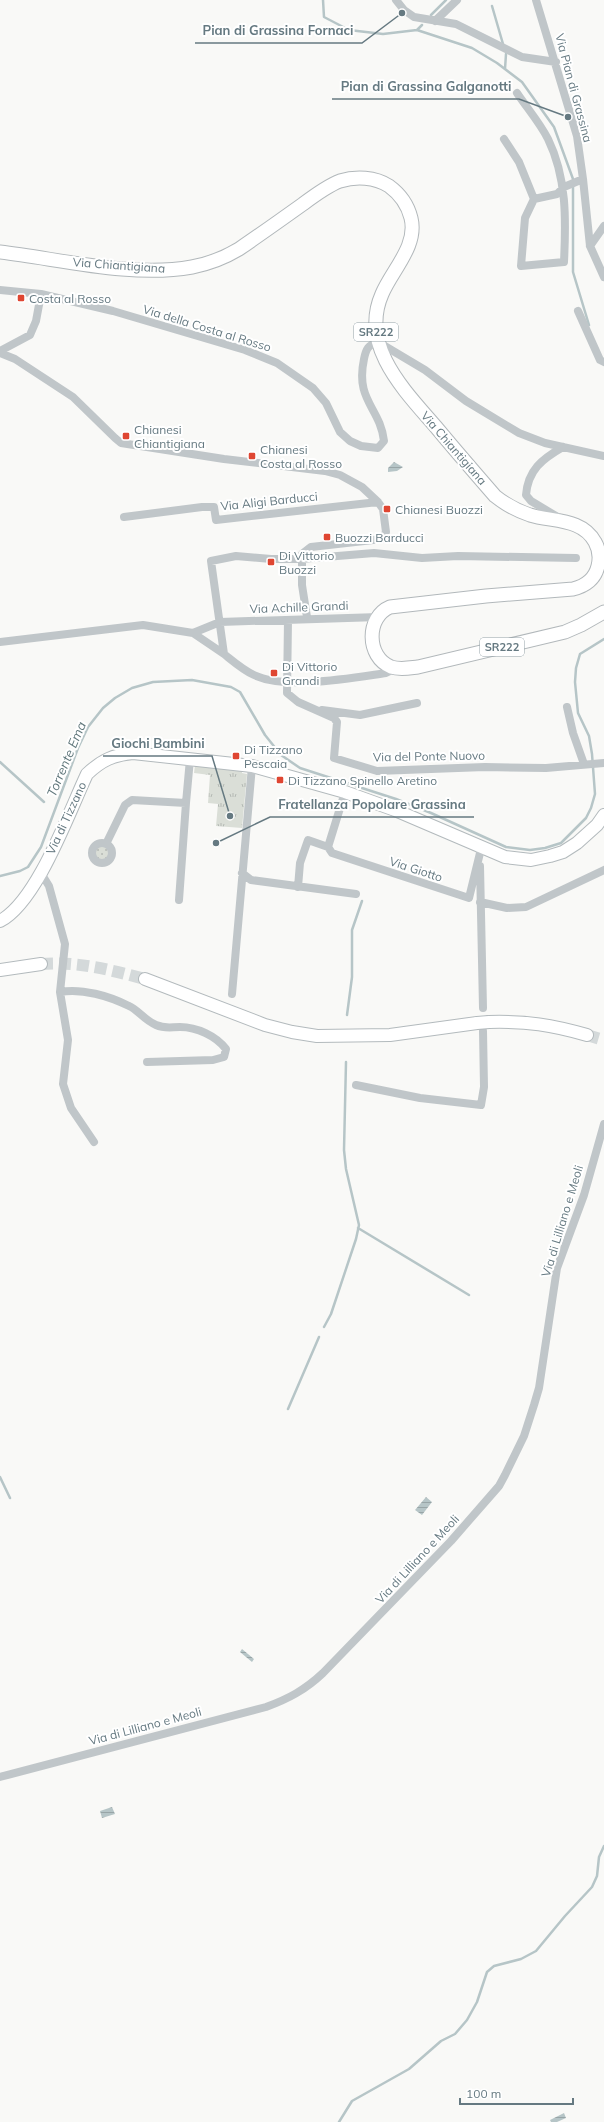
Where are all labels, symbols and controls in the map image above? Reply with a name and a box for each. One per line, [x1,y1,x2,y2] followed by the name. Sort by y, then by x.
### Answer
[195,18,362,43] callout: Pian di Grassina Fornaci
[203,22,353,38] text: Pian di Grassina Fornaci
[552,32,596,144] street label: Via Pian di Grassina
[332,74,519,99] callout: Pian di Grassina Galganotti
[341,78,511,94] text: Pian di Grassina Galganotti
[72,254,166,276] street label: Via Chiantigiana
[29,291,111,306] place label: Costa al Rosso
[16,293,26,303] marker: Costa al Rosso
[141,301,273,355] street label: Via della Costa al Rosso
[354,323,398,341] road number: SR222
[418,408,490,488] street label: Via Chiantigiana
[134,422,205,451] place label: Chianesi Chiantigiana
[121,431,131,441] marker: Chianesi Chiantigiana
[260,442,342,471] place label: Chianesi Costa al Rosso
[247,451,257,461] marker: Chianesi Costa al Rosso
[220,488,319,514] street label: Via Aligi Barducci
[395,502,483,517] place label: Chianesi Buozzi
[382,504,392,514] marker: Chianesi Buozzi
[335,530,424,545] place label: Buozzi Barducci
[322,532,332,542] marker: Buozzi Barducci
[279,548,334,577] place label: Di Vittorio Buozzi
[266,557,276,567] marker: Di Vittorio Buozzi
[249,598,349,616] street label: Via Achille Grandi
[480,638,524,656] road number: SR222
[282,659,337,688] place label: Di Vittorio Grandi
[269,668,279,678] marker: Di Vittorio Grandi
[43,719,89,799] water label: Torrente Ema
[103,731,212,756] callout: Giochi Bambini
[111,735,205,751] text: Giochi Bambini
[244,742,303,771] place label: Di Tizzano Pescaia
[373,748,485,764] street label: Via del Ponte Nuovo
[231,751,241,761] marker: Di Tizzano Pescaia
[288,773,437,788] place label: Di Tizzano Spinello Aretino
[275,775,285,785] marker: Di Tizzano Spinello Aretino
[43,779,89,857] street label: Via di Tizzano
[270,792,474,817] callout: Fratellanza Popolare Grassina
[278,796,466,812] text: Fratellanza Popolare Grassina
[388,853,445,885] street label: Via Giotto
[538,1163,586,1279] street label: Via di Lilliano e Meoli
[372,1511,462,1607] street label: Via di Lilliano e Meoli
[87,1704,203,1748] street label: Via di Lilliano e Meoli
[460,2080,573,2106] scale bar
[466,2086,501,2101] text: 100 m

